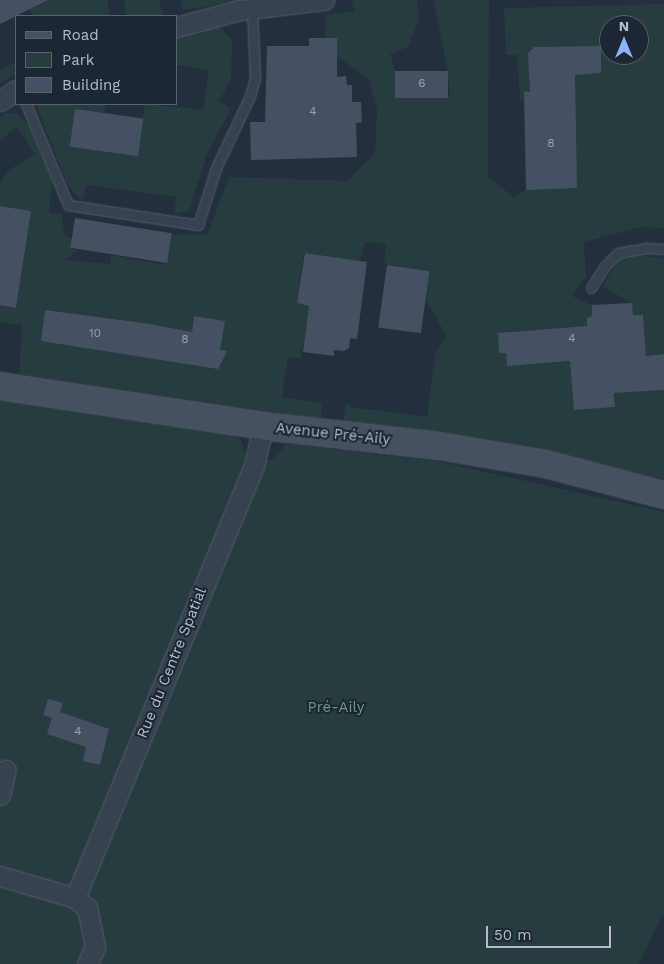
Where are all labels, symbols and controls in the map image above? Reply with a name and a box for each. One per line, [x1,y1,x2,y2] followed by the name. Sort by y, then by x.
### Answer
[15,15,178,105] legend
[599,15,649,65] north arrow
[619,18,629,34] text: N
[62,26,99,44] text: Road
[62,51,94,69] text: Park
[62,76,120,94] text: Building
[418,77,426,91] house number: 6
[309,105,317,119] house number: 4
[547,137,555,151] house number: 8
[89,327,101,341] house number: 10
[568,332,576,346] house number: 4
[181,333,189,347] house number: 8
[275,419,391,449] street label: Avenue Pré-Aily
[133,585,211,741] street label: Rue du Centre Spatial
[308,699,364,717] park label: Pré-Aily
[74,725,82,739] house number: 4
[489,916,614,948] scale bar
[494,926,531,944] text: 50 m

